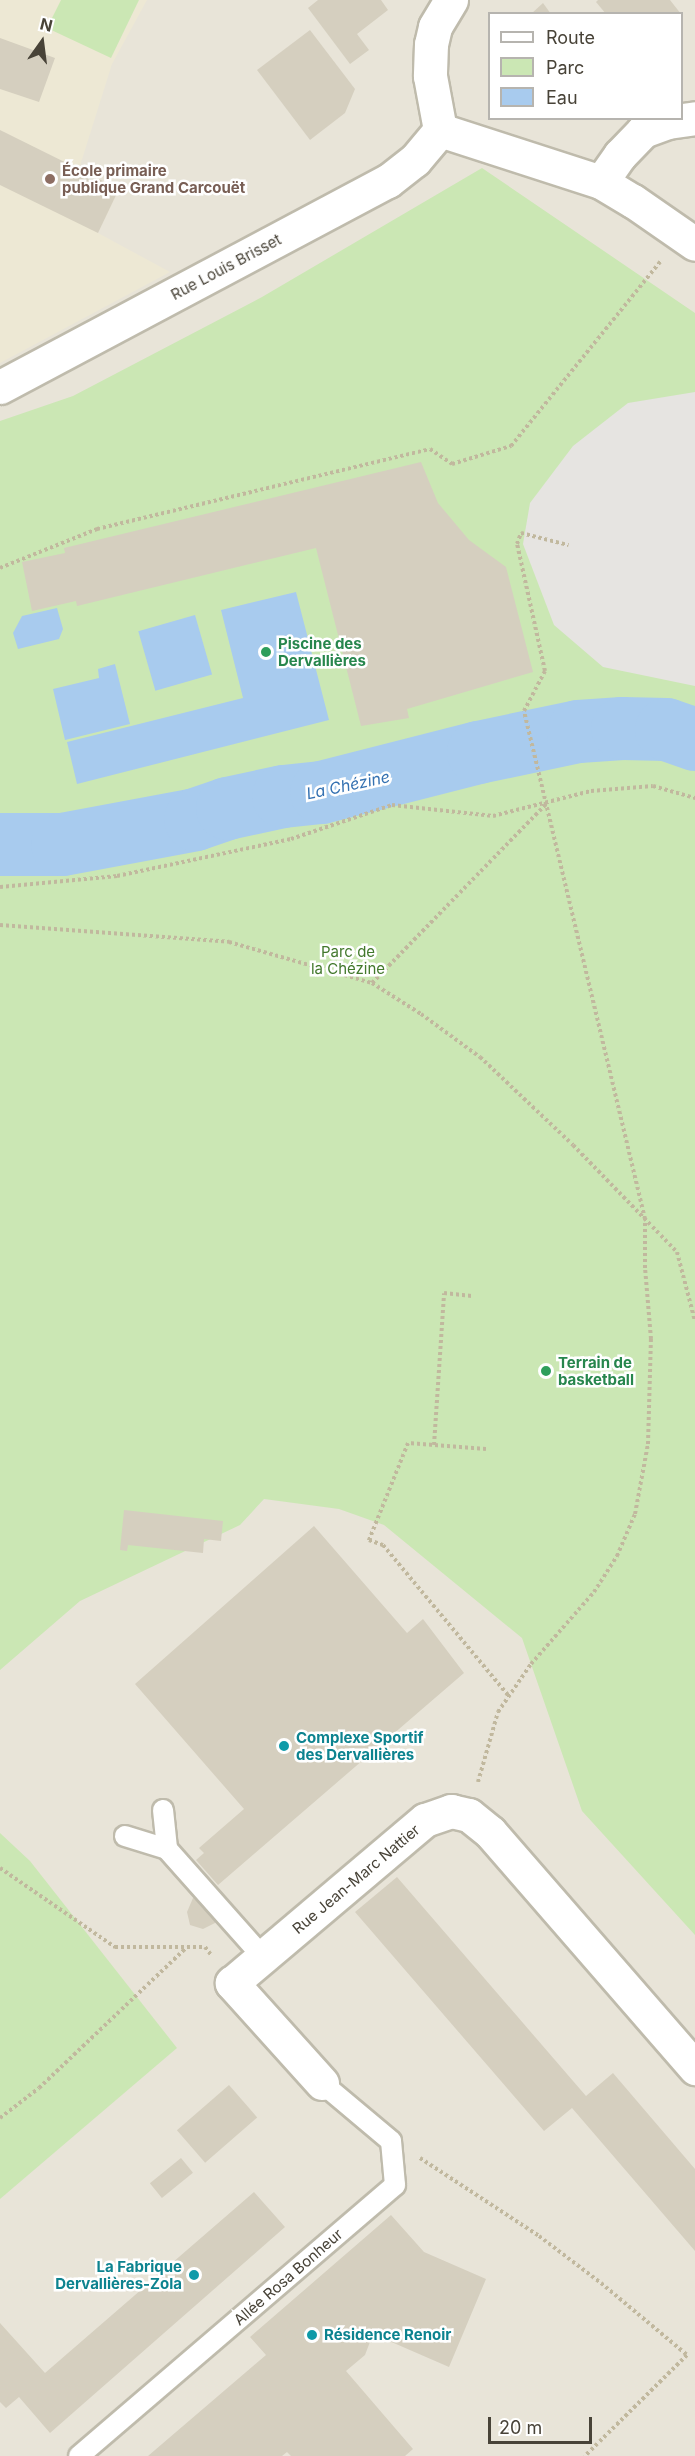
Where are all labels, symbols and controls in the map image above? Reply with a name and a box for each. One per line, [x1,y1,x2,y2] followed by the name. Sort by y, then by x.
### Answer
[12,12,72,72] north arrow
[488,12,683,120] legend
[38,13,55,36] text: N
[546,27,595,48] text: Route
[546,57,584,78] text: Parc
[546,87,578,108] text: Eau
[62,161,245,196] place label: École primaire publique Grand Carcouët
[43,172,57,186] marker: École primaire publique Grand Carcouët
[168,230,284,304] street label: Rue Louis Brisset
[278,634,366,669] place label: Piscine des Dervallières
[259,645,273,659] marker: Piscine des Dervallières
[304,767,392,803] water label: La Chézine
[311,942,385,977] park label: Parc de la Chézine
[558,1353,634,1388] place label: Terrain de basketball
[539,1364,553,1378] marker: Terrain de basketball
[296,1728,423,1763] place label: Complexe Sportif des Dervallières
[277,1739,291,1753] marker: Complexe Sportif des Dervallières
[289,1821,423,1937] street label: Rue Jean-Marc Nattier
[230,2225,346,2329] street label: Allée Rosa Bonheur
[55,2257,182,2292] place label: La Fabrique Dervallières-Zola
[187,2268,201,2282] marker: La Fabrique Dervallières-Zola
[324,2326,451,2344] place label: Résidence Renoir
[305,2328,319,2342] marker: Résidence Renoir
[491,2405,594,2443] scale bar
[499,2417,542,2438] text: 20 m

